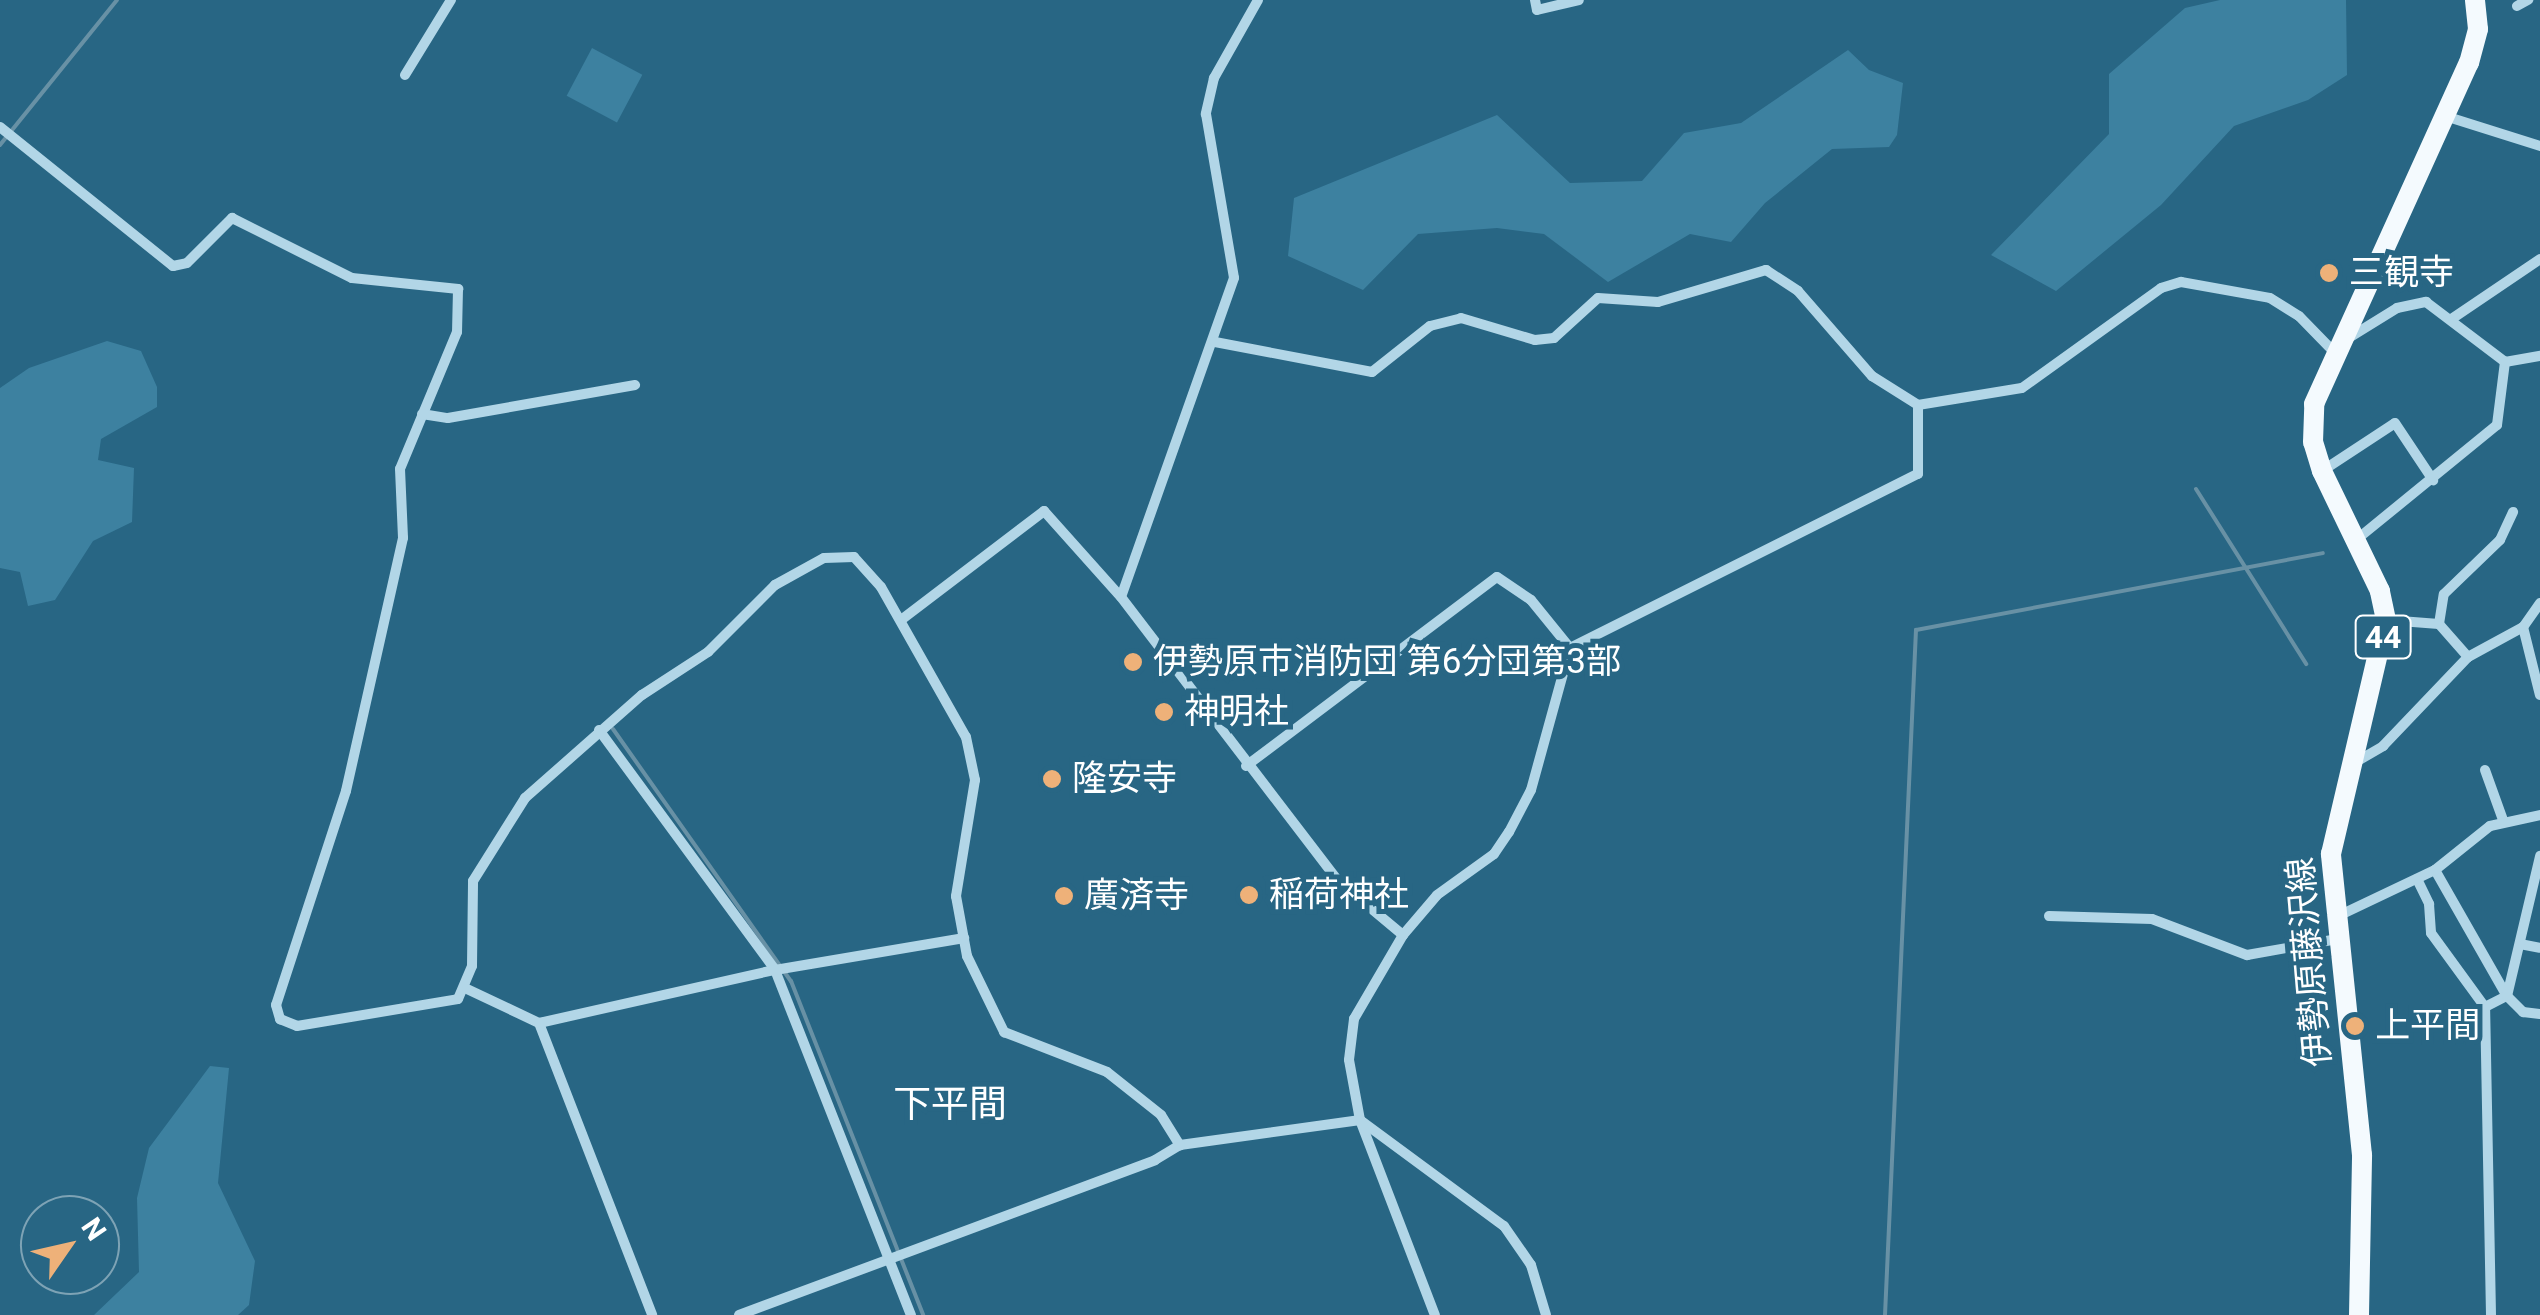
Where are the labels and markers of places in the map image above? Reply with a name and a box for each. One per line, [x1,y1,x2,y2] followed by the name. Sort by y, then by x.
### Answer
[2349,252,2454,294] place label: 三観寺
[2318,262,2340,284] marker: 三観寺
[1153,641,1621,683] place label: 伊勢原市消防団 第6分団第3部
[1122,651,1144,673] marker: 伊勢原市消防団 第6分団第3部
[1184,691,1289,733] place label: 神明社
[1153,701,1175,723] marker: 神明社
[1072,758,1177,800] place label: 隆安寺
[1041,768,1063,790] marker: 隆安寺
[1269,874,1409,916] place label: 稲荷神社
[1084,875,1189,917] place label: 廣済寺
[1238,884,1260,906] marker: 稲荷神社
[1053,885,1075,907] marker: 廣済寺
[2375,1005,2480,1047] place label: 上平間
[2344,1015,2366,1037] marker: 上平間

